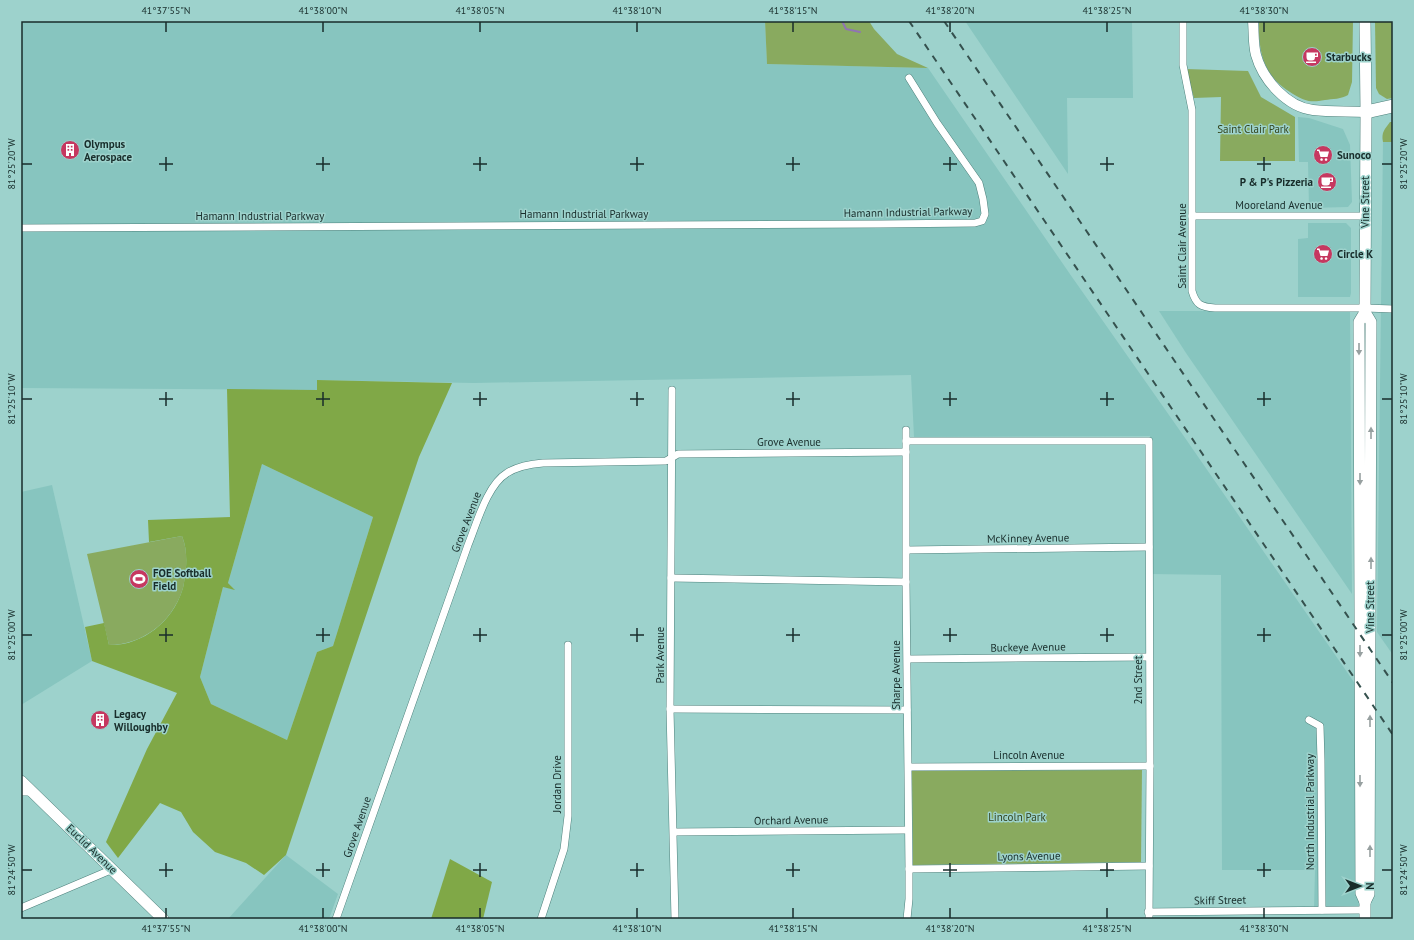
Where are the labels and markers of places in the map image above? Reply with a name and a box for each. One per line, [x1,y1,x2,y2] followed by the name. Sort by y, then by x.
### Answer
[1301,46,1323,68] cafe icon: Starbucks
[1326,50,1372,64] place label: Starbucks
[84,137,132,164] place label: Olympus Aerospace
[59,139,81,161] building icon: Olympus Aerospace
[1312,144,1334,166] supermarket icon: Sunoco
[1337,148,1371,162] place label: Sunoco
[1316,171,1338,193] cafe icon: P & P's Pizzeria
[1240,175,1313,189] place label: P & P's Pizzeria
[1312,243,1334,265] supermarket icon: Circle K
[1337,247,1373,261] place label: Circle K
[153,566,212,593] place label: FOE Softball Field
[128,568,150,590] sports icon: FOE Softball Field
[114,707,168,734] place label: Legacy Willoughby
[89,709,111,731] building icon: Legacy Willoughby

